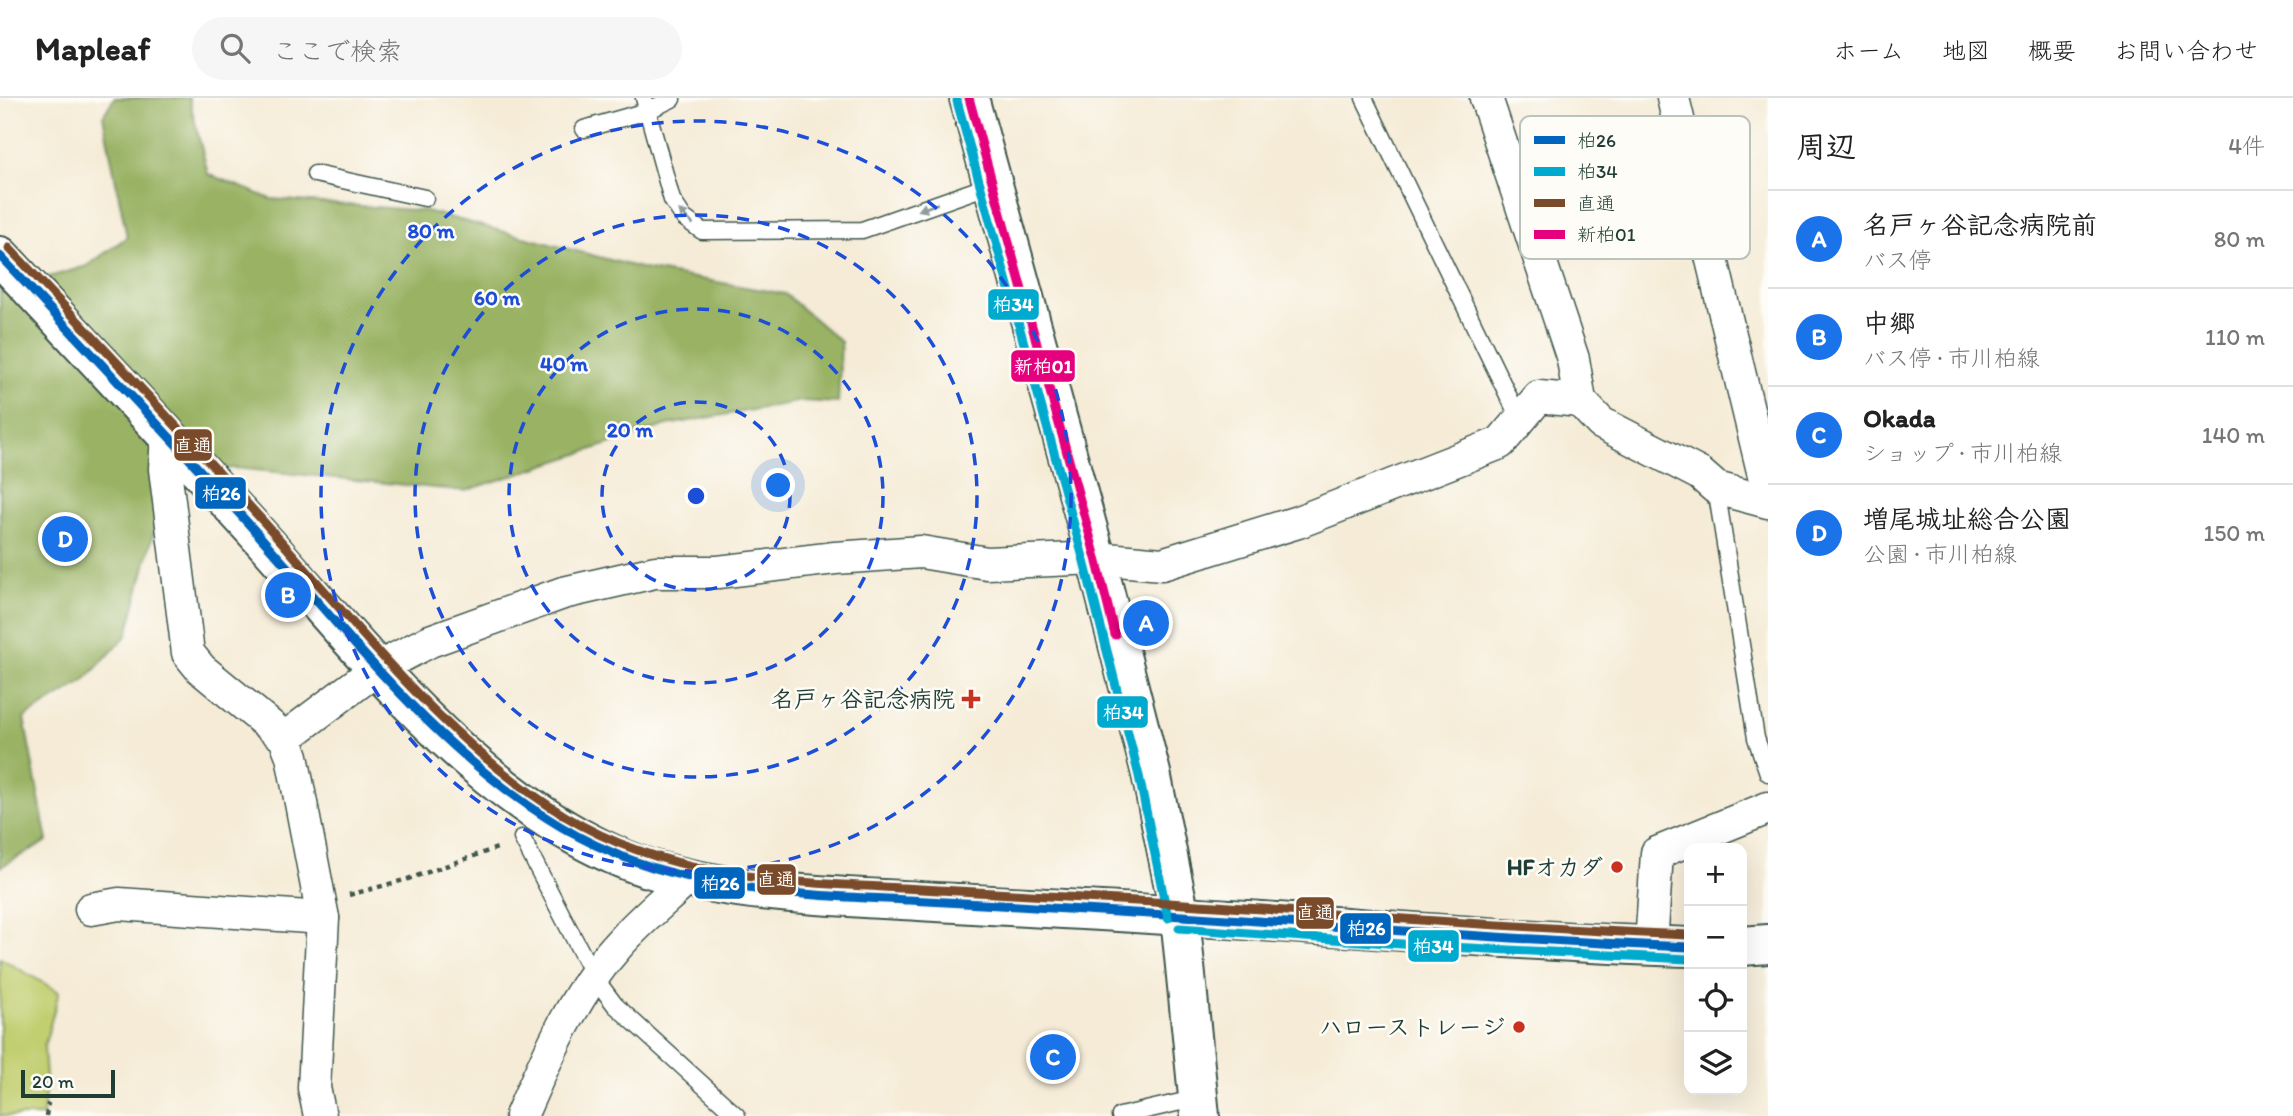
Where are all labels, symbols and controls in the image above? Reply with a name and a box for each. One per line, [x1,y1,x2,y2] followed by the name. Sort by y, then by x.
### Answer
[192,17,682,80] search box
[35,29,150,68] text: Mapleaf
[216,29,254,67] icon: search
[272,35,402,67] text: ここで検索
[1833,36,1904,65] text: ホーム
[1942,36,1990,65] text: 地図
[2028,36,2076,65] text: 概要
[2114,36,2258,65] text: お問い合わせ
[1520,116,1750,259] legend
[1796,128,1856,165] text: 周辺
[1577,129,1616,152] text: 柏26
[2228,132,2265,160] text: 4件
[1577,160,1618,183] text: 柏34
[1577,192,1615,215] text: 直通
[918,202,939,213] one-way arrow
[677,208,694,225] one-way arrow
[1863,209,2097,241] text: 名戸ヶ谷記念病院前
[408,218,455,243] text: 80 m
[1577,223,1636,246] text: 新柏01
[1812,225,1826,253] text: A
[2214,225,2265,253] text: 80 m
[1863,246,1932,274] text: バス停
[474,285,521,310] text: 60 m
[987,288,1040,321] line badge: 柏34
[993,293,1034,316] text: 柏34
[1863,307,1915,339] text: 中郷
[1812,323,1826,351] text: B
[2205,323,2265,351] text: 110 m
[1863,344,2040,372] text: バス停 · 市川柏線
[1010,349,1076,383] line badge: 新柏01
[540,351,588,376] text: 40 m
[1014,355,1072,378] text: 新柏01
[1863,402,1936,434] text: Okada
[607,417,654,442] text: 20 m
[1812,421,1826,449] text: C
[2202,421,2265,449] text: 140 m
[173,428,213,462] line badge: 直通
[174,434,212,457] text: 直通
[1863,439,2062,467] text: ショップ · 市川柏線
[761,468,795,502] your location
[194,476,247,510] line badge: 柏26
[201,482,241,505] text: 柏26
[684,484,708,508] centre of rings
[1863,503,2071,535] text: 増尾城址総合公園
[42,513,88,565] pin: D
[1811,519,1827,547] text: D
[2204,519,2265,547] text: 150 m
[1863,540,2017,568] text: 公園 · 市川柏線
[265,569,311,621] pin: B
[1123,597,1169,649] pin: A
[771,685,955,713] place label: 名戸ヶ谷記念病院
[961,689,981,709] marker: 名戸ヶ谷記念病院
[1096,695,1149,729] line badge: 柏34
[1103,701,1144,724] text: 柏34
[1684,843,1747,1095] map controls
[1684,843,1747,906] button: +
[1507,853,1603,881] place label: HFオカダ
[1609,859,1625,875] marker: HFオカダ
[756,863,797,896] line badge: 直通
[693,866,746,900] line badge: 柏26
[757,868,795,891] text: 直通
[700,872,740,895] text: 柏26
[1295,896,1335,930] line badge: 直通
[1296,901,1334,924] text: 直通
[1684,906,1747,969] button: −
[1339,912,1392,945] line badge: 柏26
[1346,917,1386,940] text: 柏26
[1407,929,1460,963] line badge: 柏34
[1413,935,1454,958] text: 柏34
[1684,969,1747,1032] button: locate
[1319,1013,1505,1041] place label: ハローストレージ
[1511,1019,1527,1035] marker: ハローストレージ
[1030,1031,1076,1083] pin: C
[1684,1032,1747,1095] button: layers
[21,1067,116,1099] scale bar
[32,1070,74,1093] text: 20 m

